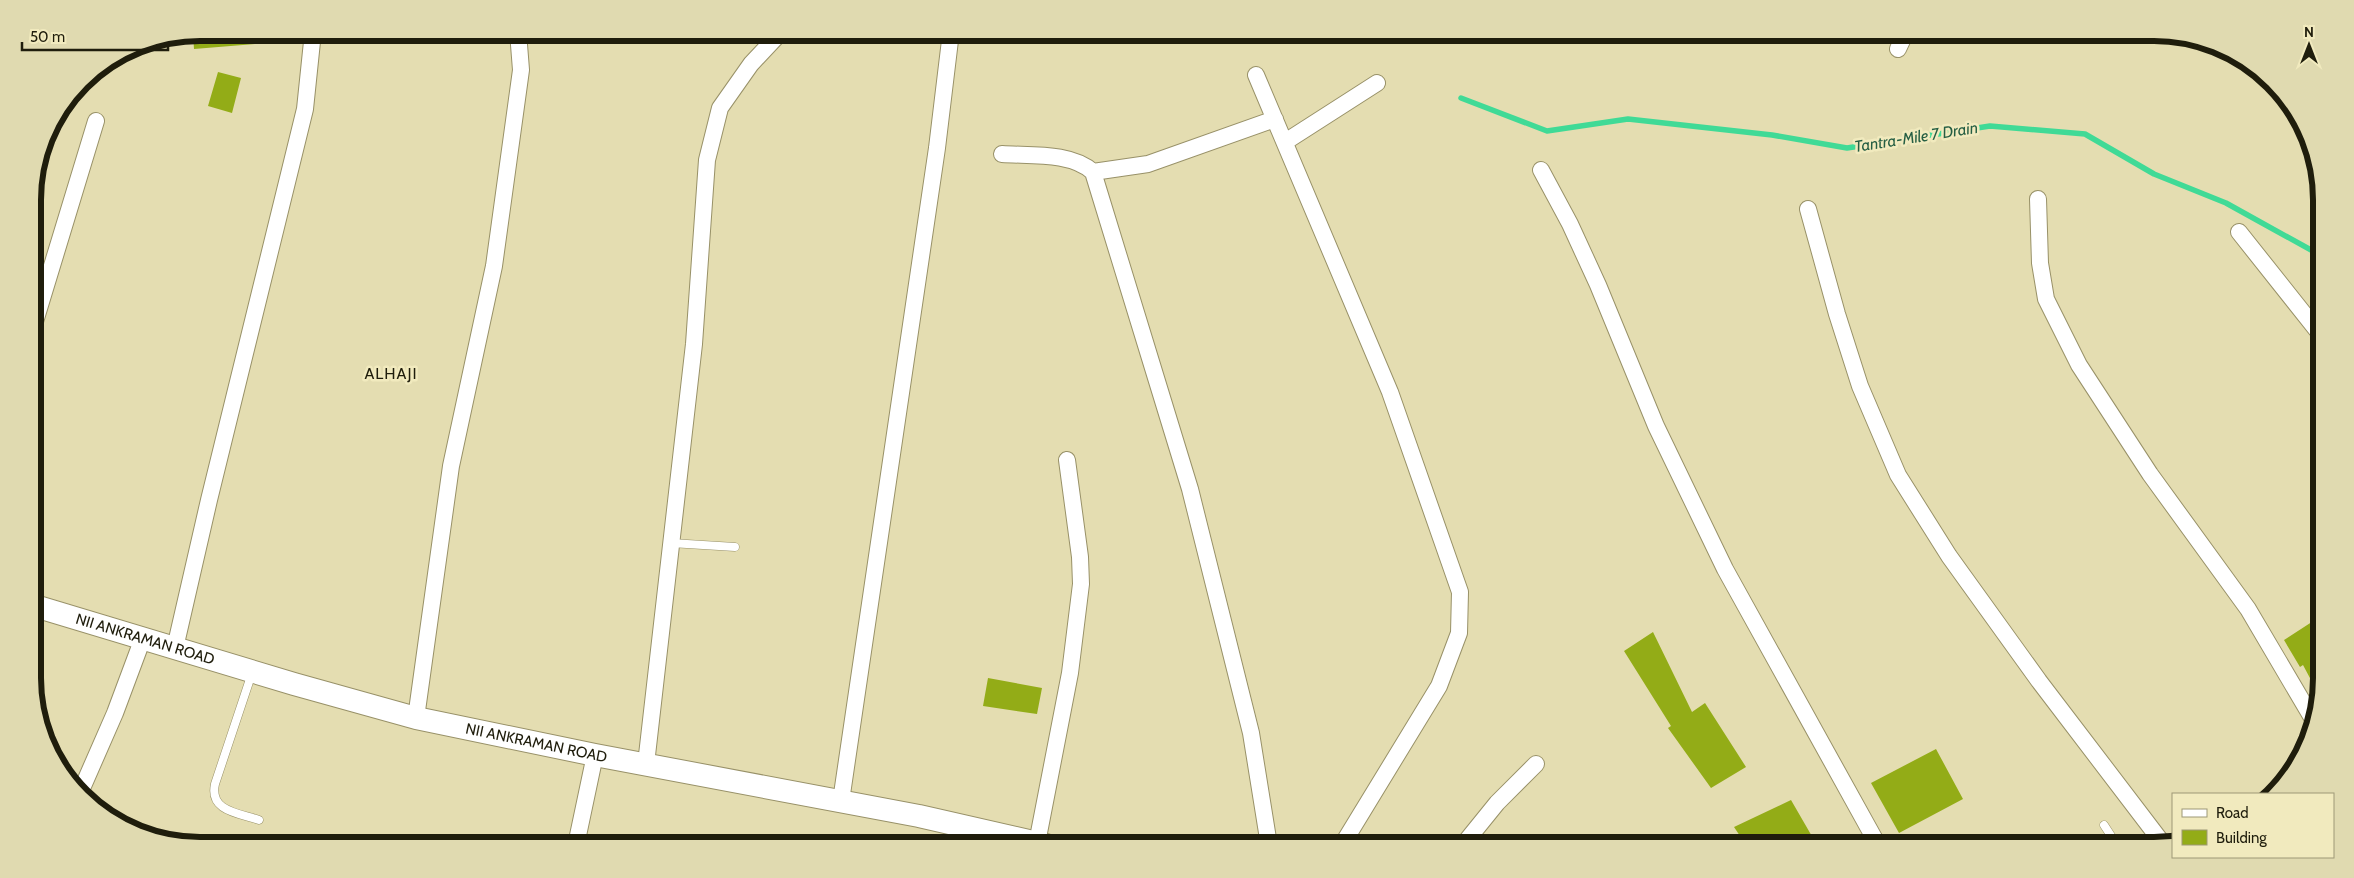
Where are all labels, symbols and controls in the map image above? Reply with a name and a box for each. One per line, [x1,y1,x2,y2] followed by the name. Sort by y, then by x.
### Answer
[22,20,169,52] scale bar
[2284,20,2334,70] north arrow
[2304,23,2314,41] text: N
[30,28,65,46] text: 50 m
[1853,118,1979,156] water label: Tantra-Mile 7 Drain
[364,364,418,383] district label: ALHAJI
[73,610,217,669] street label: NII ANKRAMAN ROAD
[464,719,609,766] street label: NII ANKRAMAN ROAD
[2172,793,2334,858] legend
[2216,804,2249,822] text: Road
[2216,829,2267,847] text: Building

